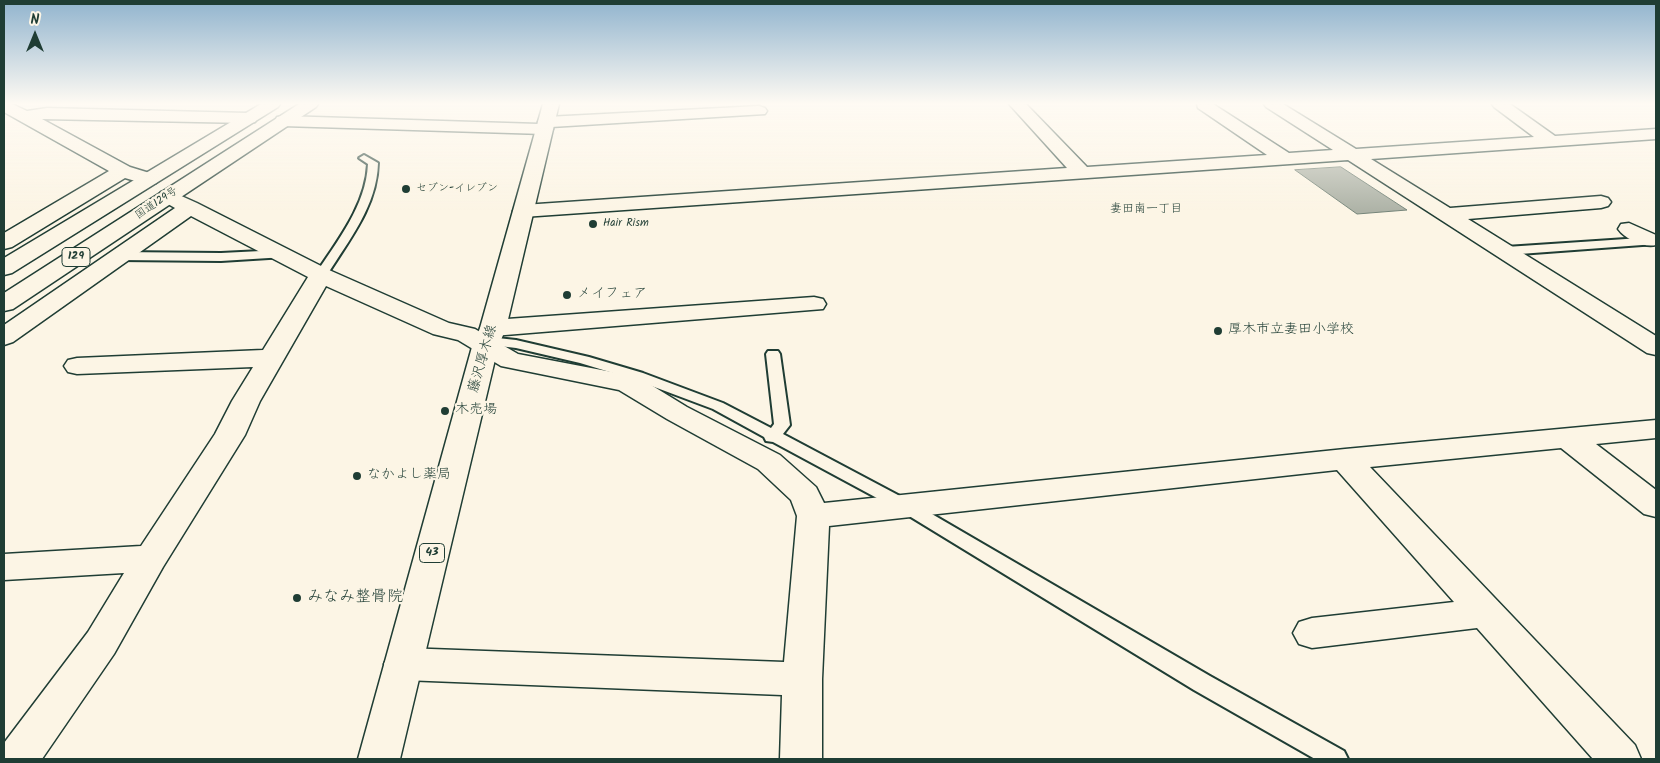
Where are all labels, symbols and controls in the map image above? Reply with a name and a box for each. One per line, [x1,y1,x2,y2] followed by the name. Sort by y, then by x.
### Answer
[31,9,39,31] text: N
[10,10,60,60] north arrow
[416,182,498,196] place label: セブン-イレブン
[400,183,412,195] marker: セブン-イレブン
[133,185,181,223] street label: 国道129号
[1110,203,1182,217] district label: 妻田南一丁目
[603,217,649,231] place label: Hair Rism
[587,218,599,230] marker: Hair Rism
[62,248,90,266] road number: 129
[577,287,647,303] place label: メイフェア
[561,289,573,301] marker: メイフェア
[466,323,502,395] street label: 藤沢厚木線
[1228,323,1354,339] place label: 厚木市立妻田小学校
[1212,325,1224,337] marker: 厚木市立妻田小学校
[455,403,497,419] place label: 木売場
[439,405,451,417] marker: 木売場
[367,468,451,484] place label: なかよし薬局
[351,470,363,482] marker: なかよし薬局
[420,544,444,562] road number: 43
[307,588,403,608] place label: みなみ整骨院
[291,592,303,604] marker: みなみ整骨院

